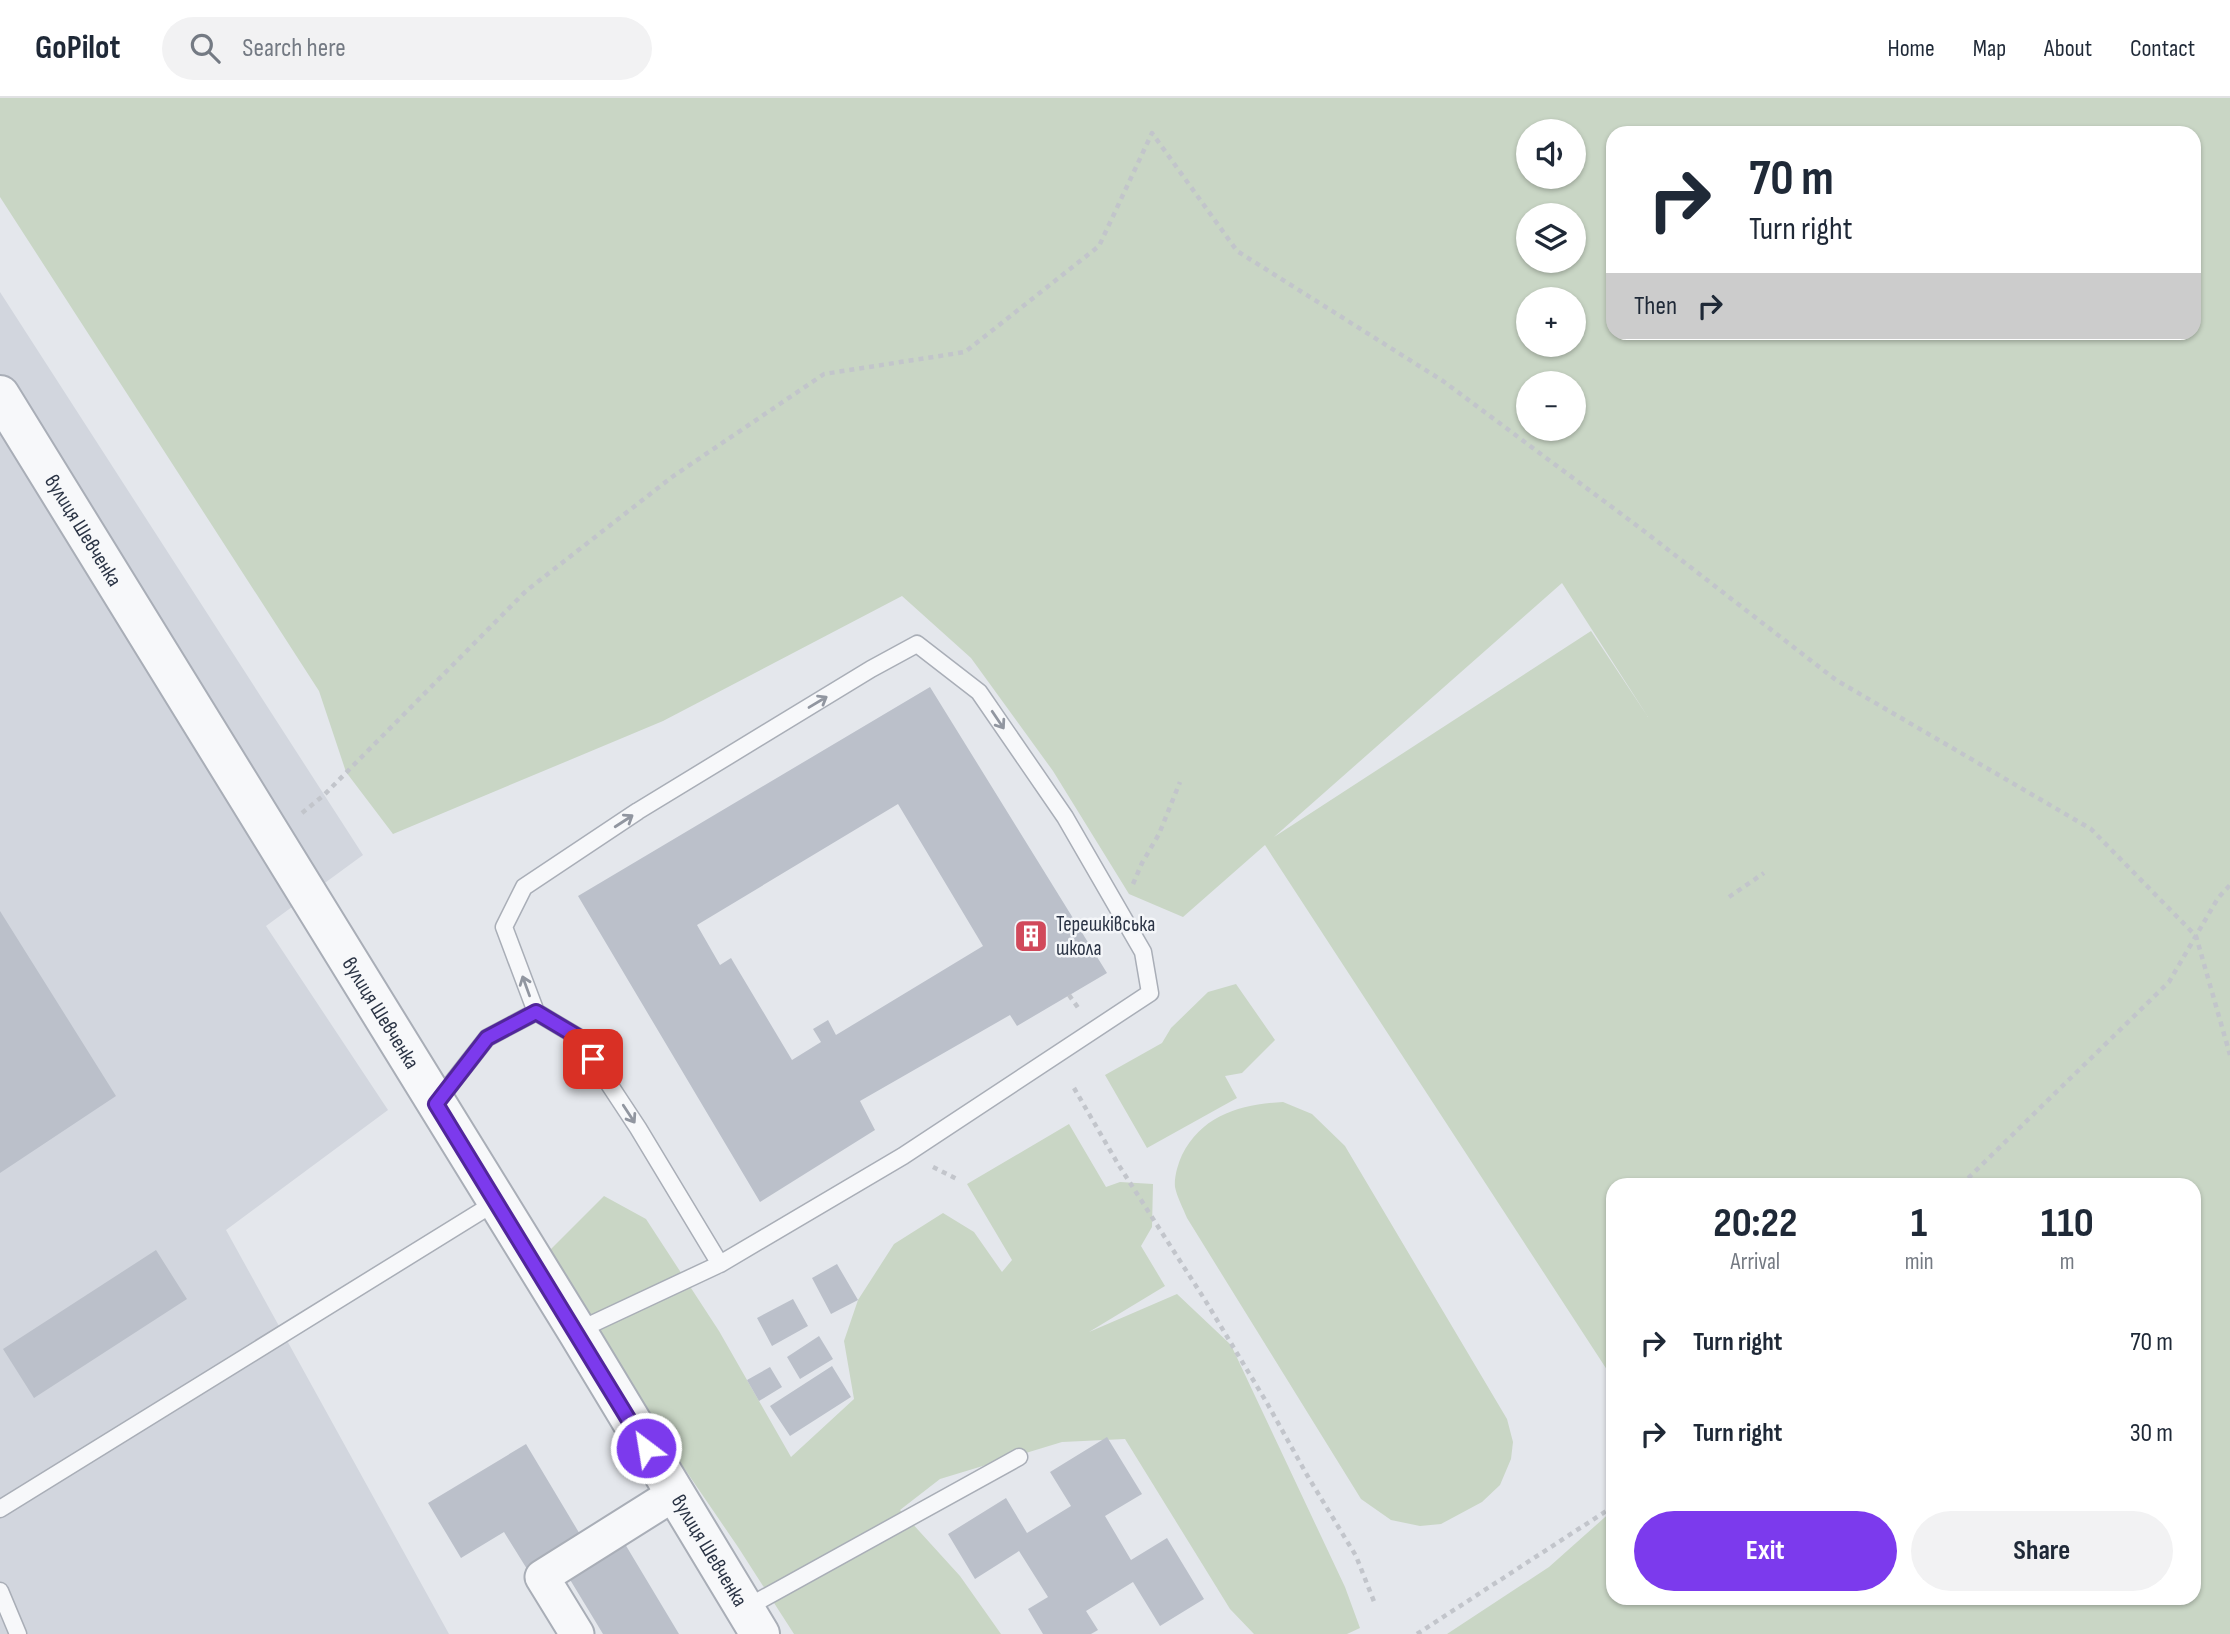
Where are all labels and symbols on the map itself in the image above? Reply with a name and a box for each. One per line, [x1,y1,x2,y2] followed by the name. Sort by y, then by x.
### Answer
[39,470,127,591] street label: вулиця Шевченка
[807,694,827,708] one-way arrow
[991,710,1005,729] one-way arrow
[614,813,633,828] one-way arrow
[1056,912,1155,961] place label: Терешківська школа
[1012,917,1050,955] building icon: Терешківська школа
[337,953,424,1074] street label: вулиця Шевченка
[519,976,531,997] one-way arrow
[563,1029,623,1089] pin
[622,1104,636,1124] one-way arrow
[609,1411,683,1485] position arrow
[666,1490,753,1611] street label: вулиця Шевченка

